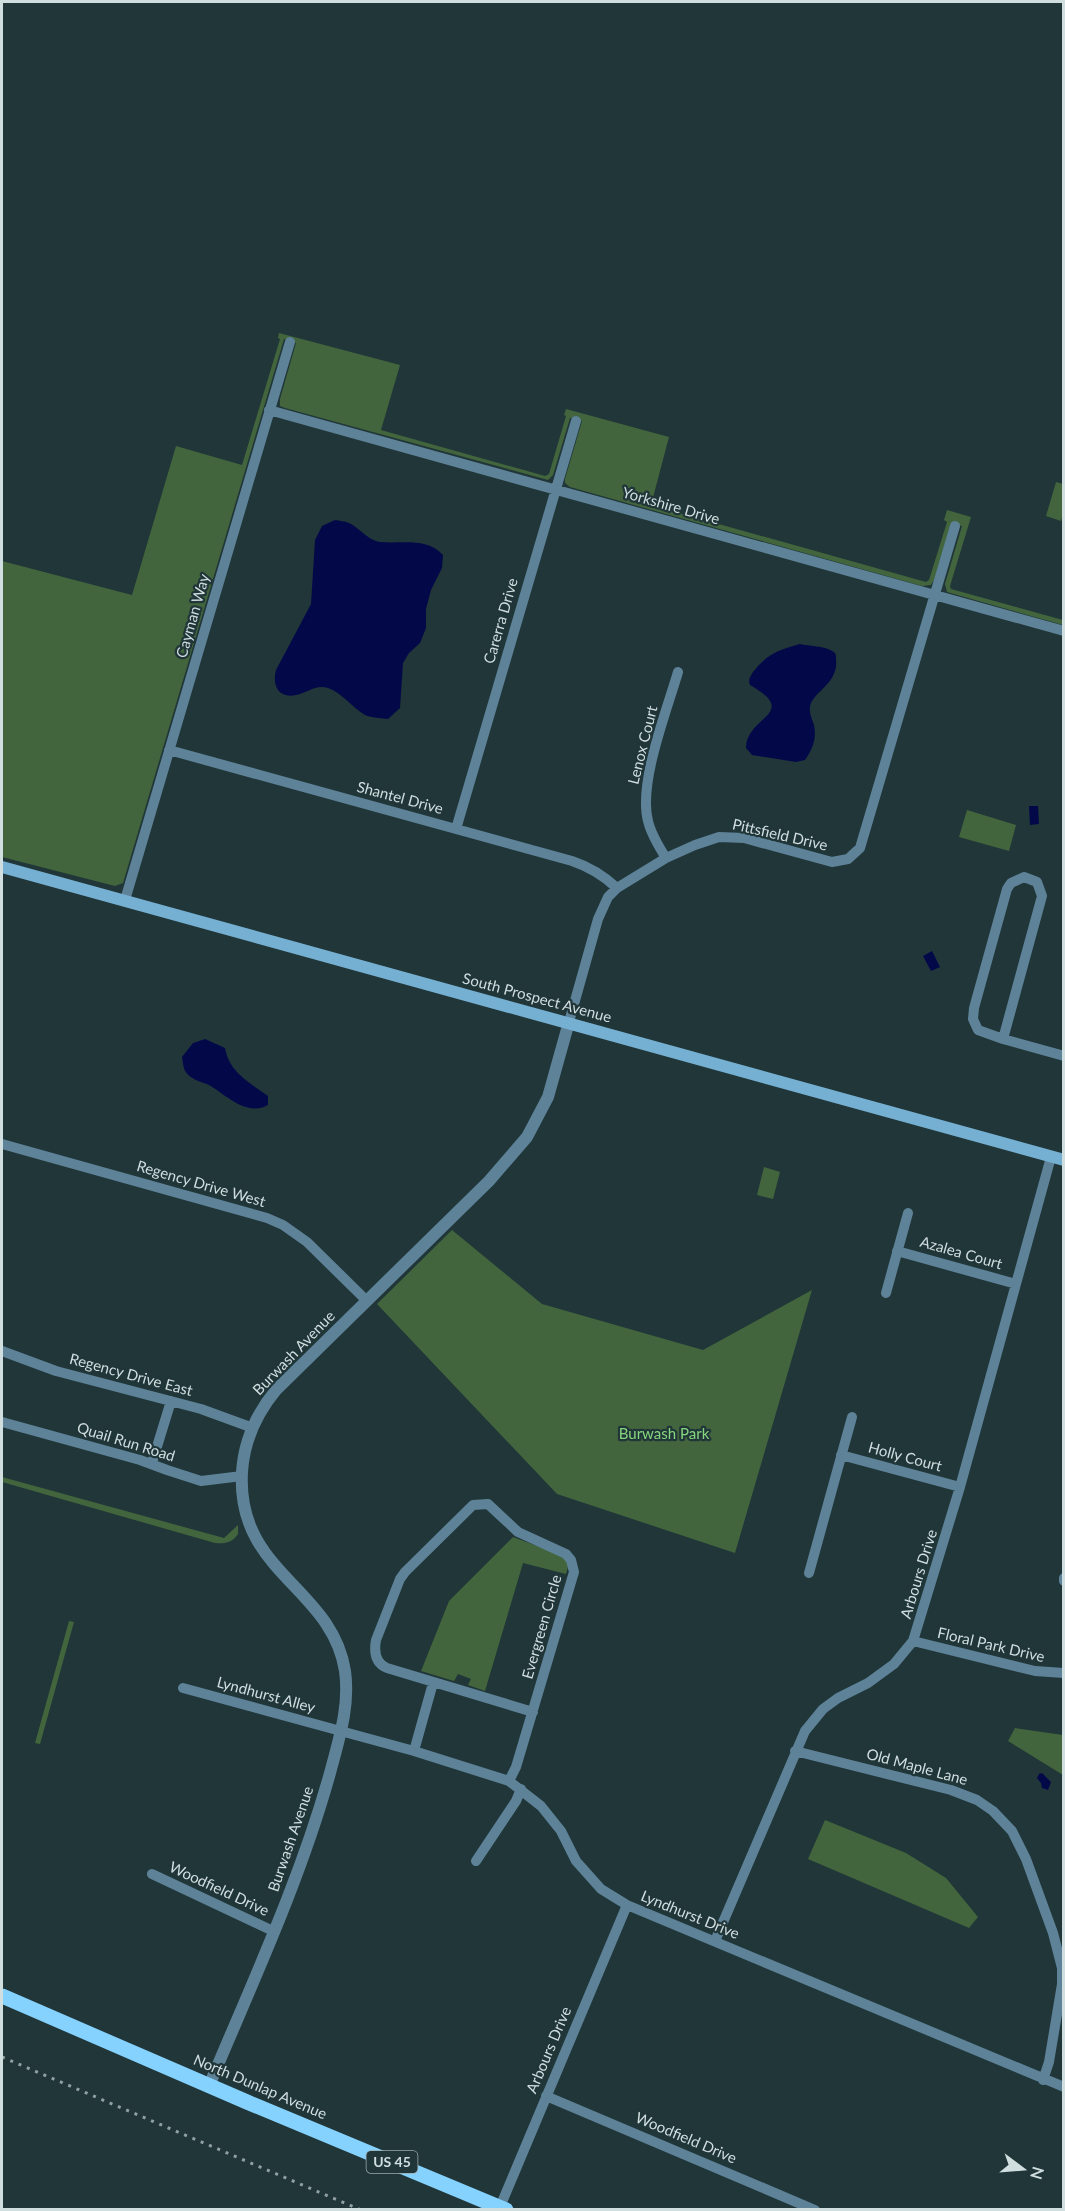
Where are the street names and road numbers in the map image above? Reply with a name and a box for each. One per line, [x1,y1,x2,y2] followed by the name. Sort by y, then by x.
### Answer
[621,483,722,528] street label: Yorkshire Drive
[171,571,213,660] street label: Cayman Way
[479,576,521,666] street label: Carerra Drive
[624,703,661,786] street label: Lenox Court
[355,777,445,817] street label: Shantel Drive
[731,814,830,854] street label: Pittsfield Drive
[461,968,614,1026] street label: South Prospect Avenue
[135,1156,268,1210] street label: Regency Drive West
[918,1232,1005,1273] street label: Azalea Court
[248,1306,338,1398] street label: Burwash Avenue
[68,1349,195,1399] street label: Regency Drive East
[75,1418,178,1465] street label: Quail Run Road
[866,1438,945,1475] street label: Holly Court
[896,1527,940,1621] street label: Arbours Drive
[518,1573,565,1681] street label: Evergreen Circle
[936,1623,1047,1665] street label: Floral Park Drive
[215,1672,318,1716] street label: Lyndhurst Alley
[865,1744,970,1788] street label: Old Maple Lane
[264,1783,317,1894] street label: Burwash Avenue
[167,1857,272,1919] street label: Woodfield Drive
[639,1886,742,1942] street label: Lyndhurst Drive
[522,2004,574,2096] street label: Arbours Drive
[191,2050,330,2122] street label: North Dunlap Avenue
[633,2108,740,2167] street label: Woodfield Drive
[366,2151,418,2173] road number: US 45

